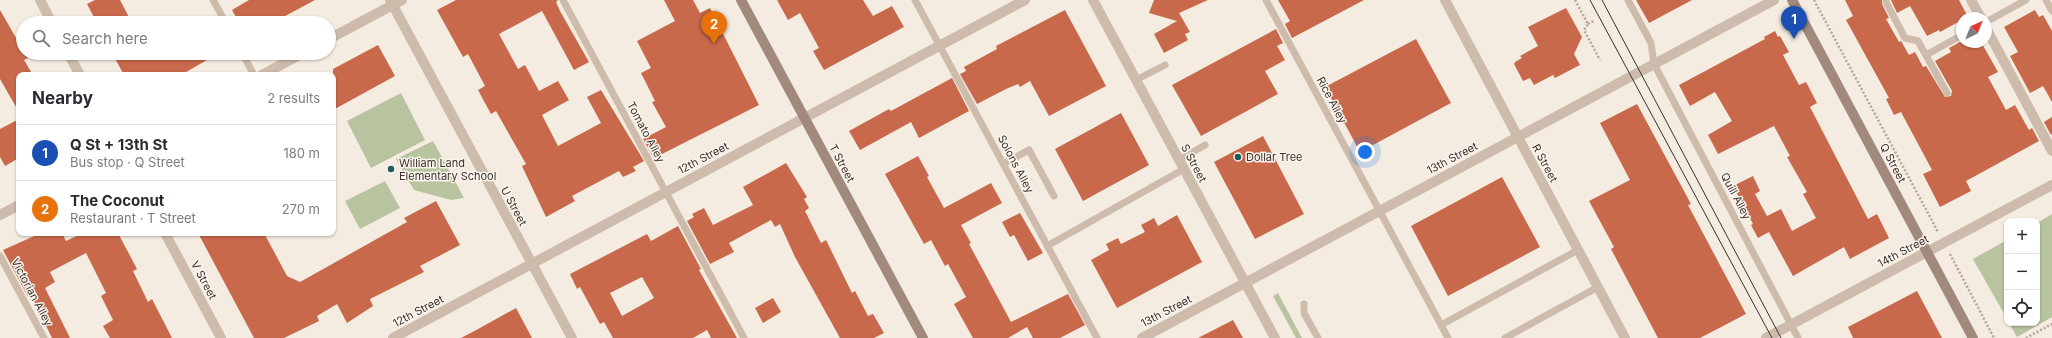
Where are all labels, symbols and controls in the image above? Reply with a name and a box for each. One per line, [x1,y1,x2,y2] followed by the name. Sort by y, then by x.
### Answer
[1781,6,1807,39] pin: 1
[701,11,727,44] pin: 2
[1956,12,1992,48] north arrow
[16,16,336,60] search box
[30,27,52,49] icon: search
[62,29,148,48] text: Search here
[1314,74,1350,126] street label: Rice Alley
[32,88,93,108] text: Nearby
[267,90,320,106] text: 2 results
[624,99,668,165] street label: Tomato Alley
[995,133,1037,195] street label: Solons Alley
[70,135,168,154] text: Q St + 13th St
[675,139,731,177] street label: 12th Street
[1424,139,1480,177] street label: 13th Street
[1877,141,1909,185] street label: Q Street
[826,142,858,185] street label: T Street
[1178,142,1210,185] street label: S Street
[1355,142,1375,162] your location
[1529,142,1561,185] street label: R Street
[42,145,48,161] text: 1
[283,145,320,161] text: 180 m
[1246,150,1303,164] place label: Dollar Tree
[1233,152,1243,162] marker: Dollar Tree
[70,154,185,170] text: Bus stop · Q Street
[399,156,496,183] place label: William Land Elementary School
[386,164,396,174] marker: William Land Elementary School
[1718,170,1754,222] street label: Quill Alley
[498,184,530,228] street label: U Street
[70,191,164,210] text: The Coconut
[41,201,49,217] text: 2
[282,201,320,217] text: 270 m
[70,210,196,226] text: Restaurant · T Street
[2004,218,2040,326] map controls
[2004,218,2040,254] button: +
[1875,232,1931,270] street label: 14th Street
[2004,254,2040,290] button: −
[8,256,56,328] street label: Victorian Alley
[188,258,220,302] street label: V Street
[2004,290,2040,326] button: locate
[390,292,446,330] street label: 12th Street
[1138,292,1194,330] street label: 13th Street

